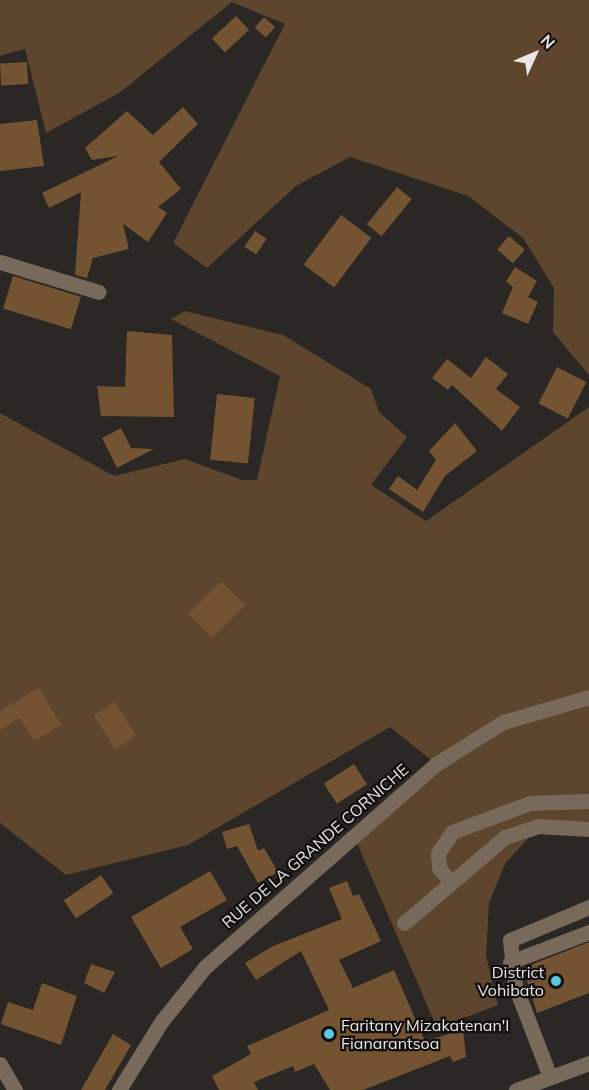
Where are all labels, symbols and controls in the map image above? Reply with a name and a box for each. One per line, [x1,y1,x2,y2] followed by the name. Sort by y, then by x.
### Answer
[505,24,565,84] north arrow
[537,30,559,53] text: N
[218,760,412,932] street label: RUE DE LA GRANDE CORNICHE
[478,962,544,1000] place label: District Vohibato
[549,974,563,988] marker: District Vohibato
[341,1015,509,1053] place label: Faritany Mizakatenan'I Fianarantsoa
[322,1027,336,1041] marker: Faritany Mizakatenan'I Fianarantsoa

